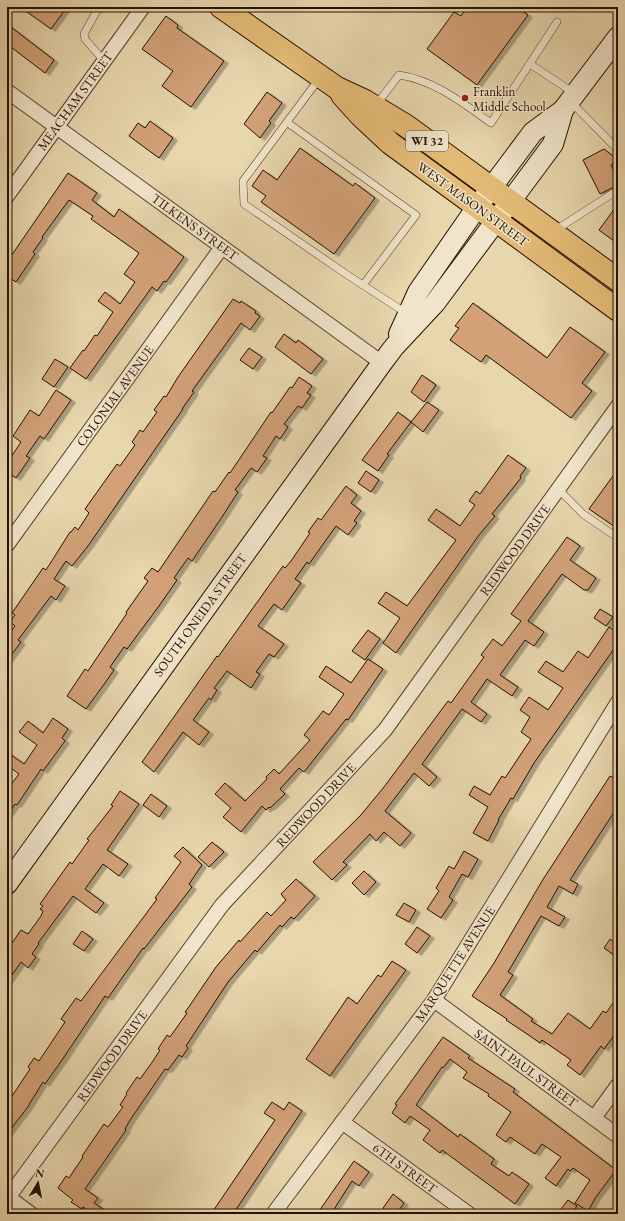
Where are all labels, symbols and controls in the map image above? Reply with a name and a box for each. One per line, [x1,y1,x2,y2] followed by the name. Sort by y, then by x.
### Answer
[33,48,117,154] street label: MEACHAM STREET
[473,83,546,115] place label: Franklin Middle School
[460,93,470,103] marker: Franklin Middle School
[406,131,448,151] road number: WI 32
[414,158,532,250] street label: WEST MASON STREET
[148,190,242,264] street label: TILKENS STREET
[73,342,157,450] street label: COLONIAL AVENUE
[476,501,554,599] street label: REDWOOD DRIVE
[150,550,250,680] street label: SOUTH ONEIDA STREET
[273,759,359,851] street label: REDWOOD DRIVE
[411,903,499,1025] street label: MARQUETTE AVENUE
[73,1007,151,1105] street label: REDWOOD DRIVE
[471,1025,581,1111] street label: SAINT PAUL STREET
[369,1139,441,1197] street label: 6TH STREET
[18,1163,58,1203] north arrow
[34,1165,45,1181] text: N

